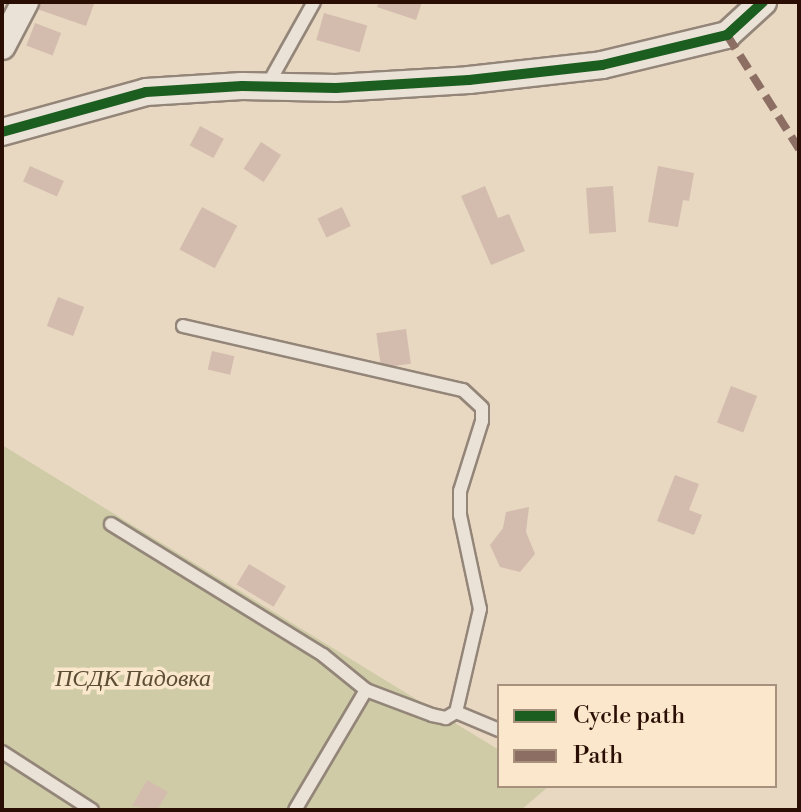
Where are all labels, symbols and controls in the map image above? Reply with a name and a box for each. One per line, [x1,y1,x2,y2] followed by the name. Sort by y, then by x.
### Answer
[55,666,211,694] park label: ПСДК Падовка
[497,684,777,788] legend
[573,701,685,731] text: Cycle path
[573,741,623,771] text: Path

